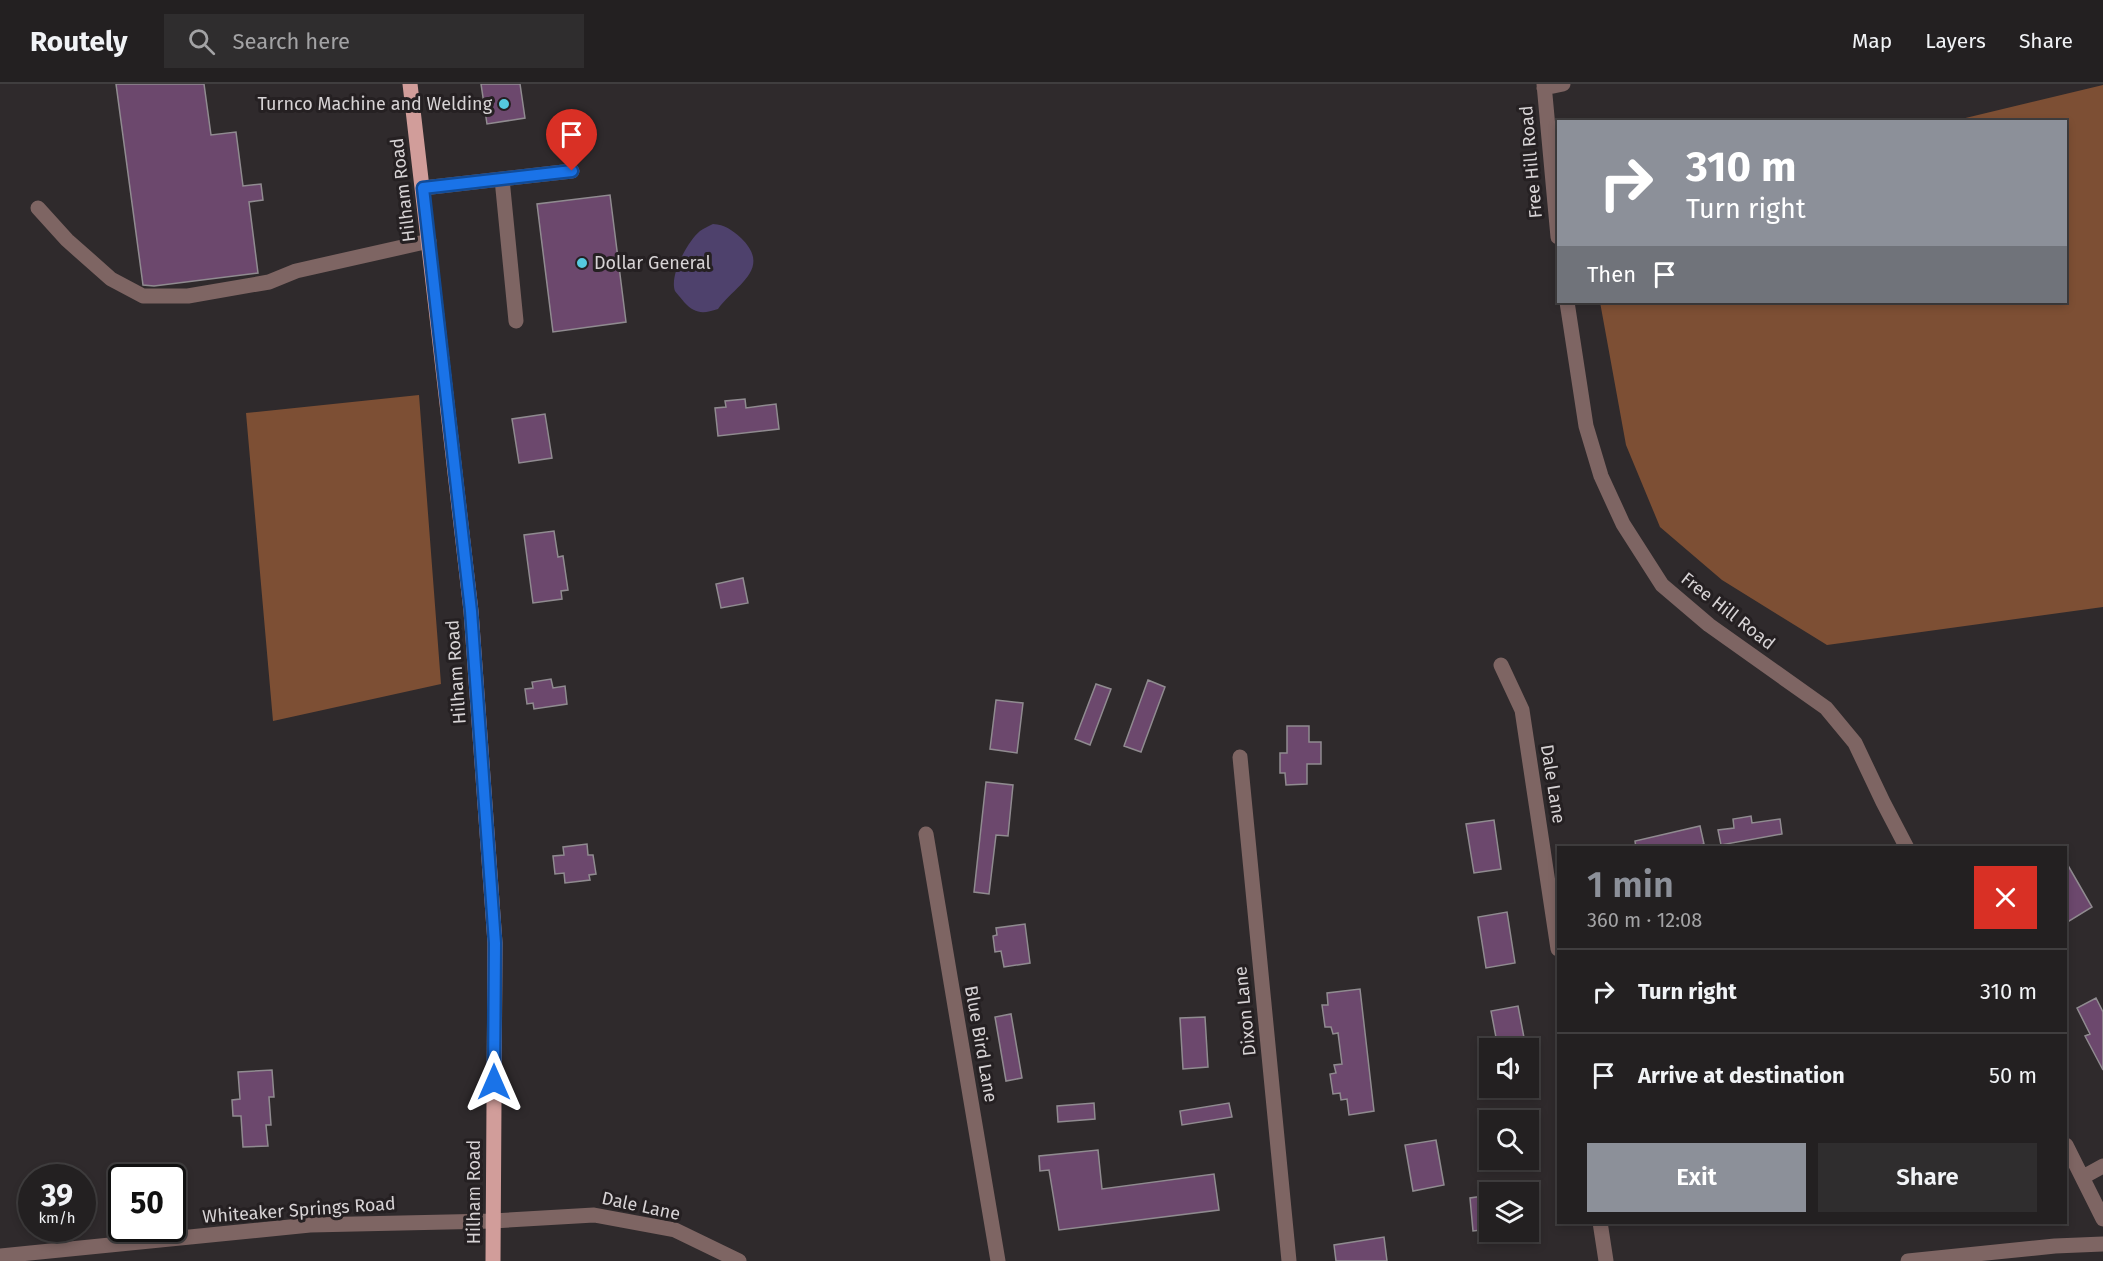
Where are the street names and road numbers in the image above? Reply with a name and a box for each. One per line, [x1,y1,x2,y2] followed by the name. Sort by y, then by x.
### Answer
[1515,105,1547,219] street label: Free Hill Road
[386,137,420,243] street label: Hilham Road
[1677,567,1779,655] street label: Free Hill Road
[441,619,471,725] street label: Hilham Road
[1536,743,1570,825] street label: Dale Lane
[1229,965,1261,1057] street label: Dixon Lane
[960,984,1002,1104] street label: Blue Bird Lane
[463,1140,485,1244] street label: Hilham Road
[600,1187,682,1225] street label: Dale Lane
[202,1192,396,1228] street label: Whiteaker Springs Road

